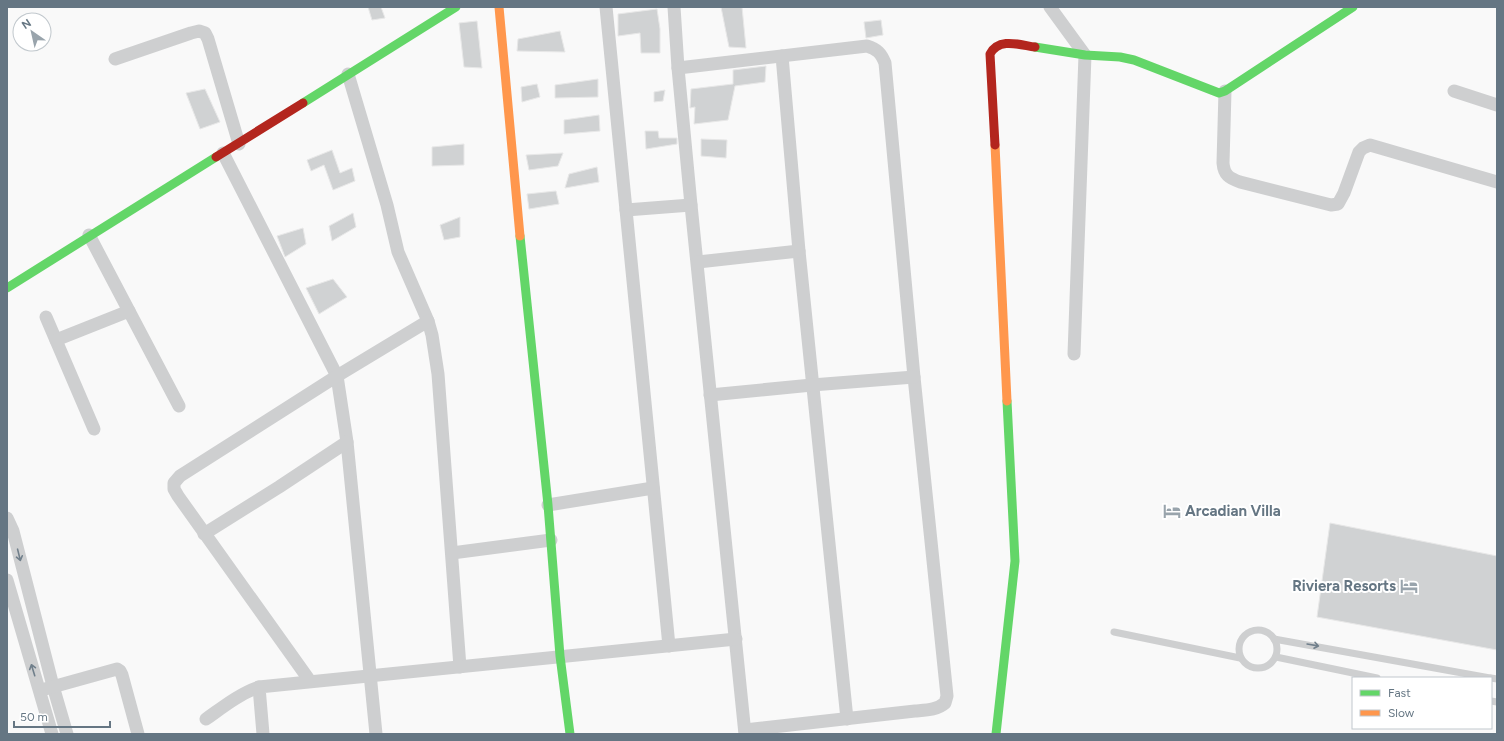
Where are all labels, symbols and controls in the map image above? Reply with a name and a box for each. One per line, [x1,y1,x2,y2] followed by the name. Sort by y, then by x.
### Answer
[12,12,52,52] north arrow
[20,16,34,32] text: N
[1162,501,1182,521] hotel icon: Arcadian Villa
[1185,502,1281,520] place label: Arcadian Villa
[16,549,24,562] one-way arrow
[1399,576,1419,596] hotel icon: Riviera Resorts
[1292,577,1396,595] place label: Riviera Resorts
[1306,642,1319,650] one-way arrow
[29,663,36,676] one-way arrow
[1352,677,1492,729] legend
[1388,686,1411,700] text: Fast
[14,703,110,729] scale bar
[1388,706,1415,720] text: Slow
[20,710,48,724] text: 50 m

